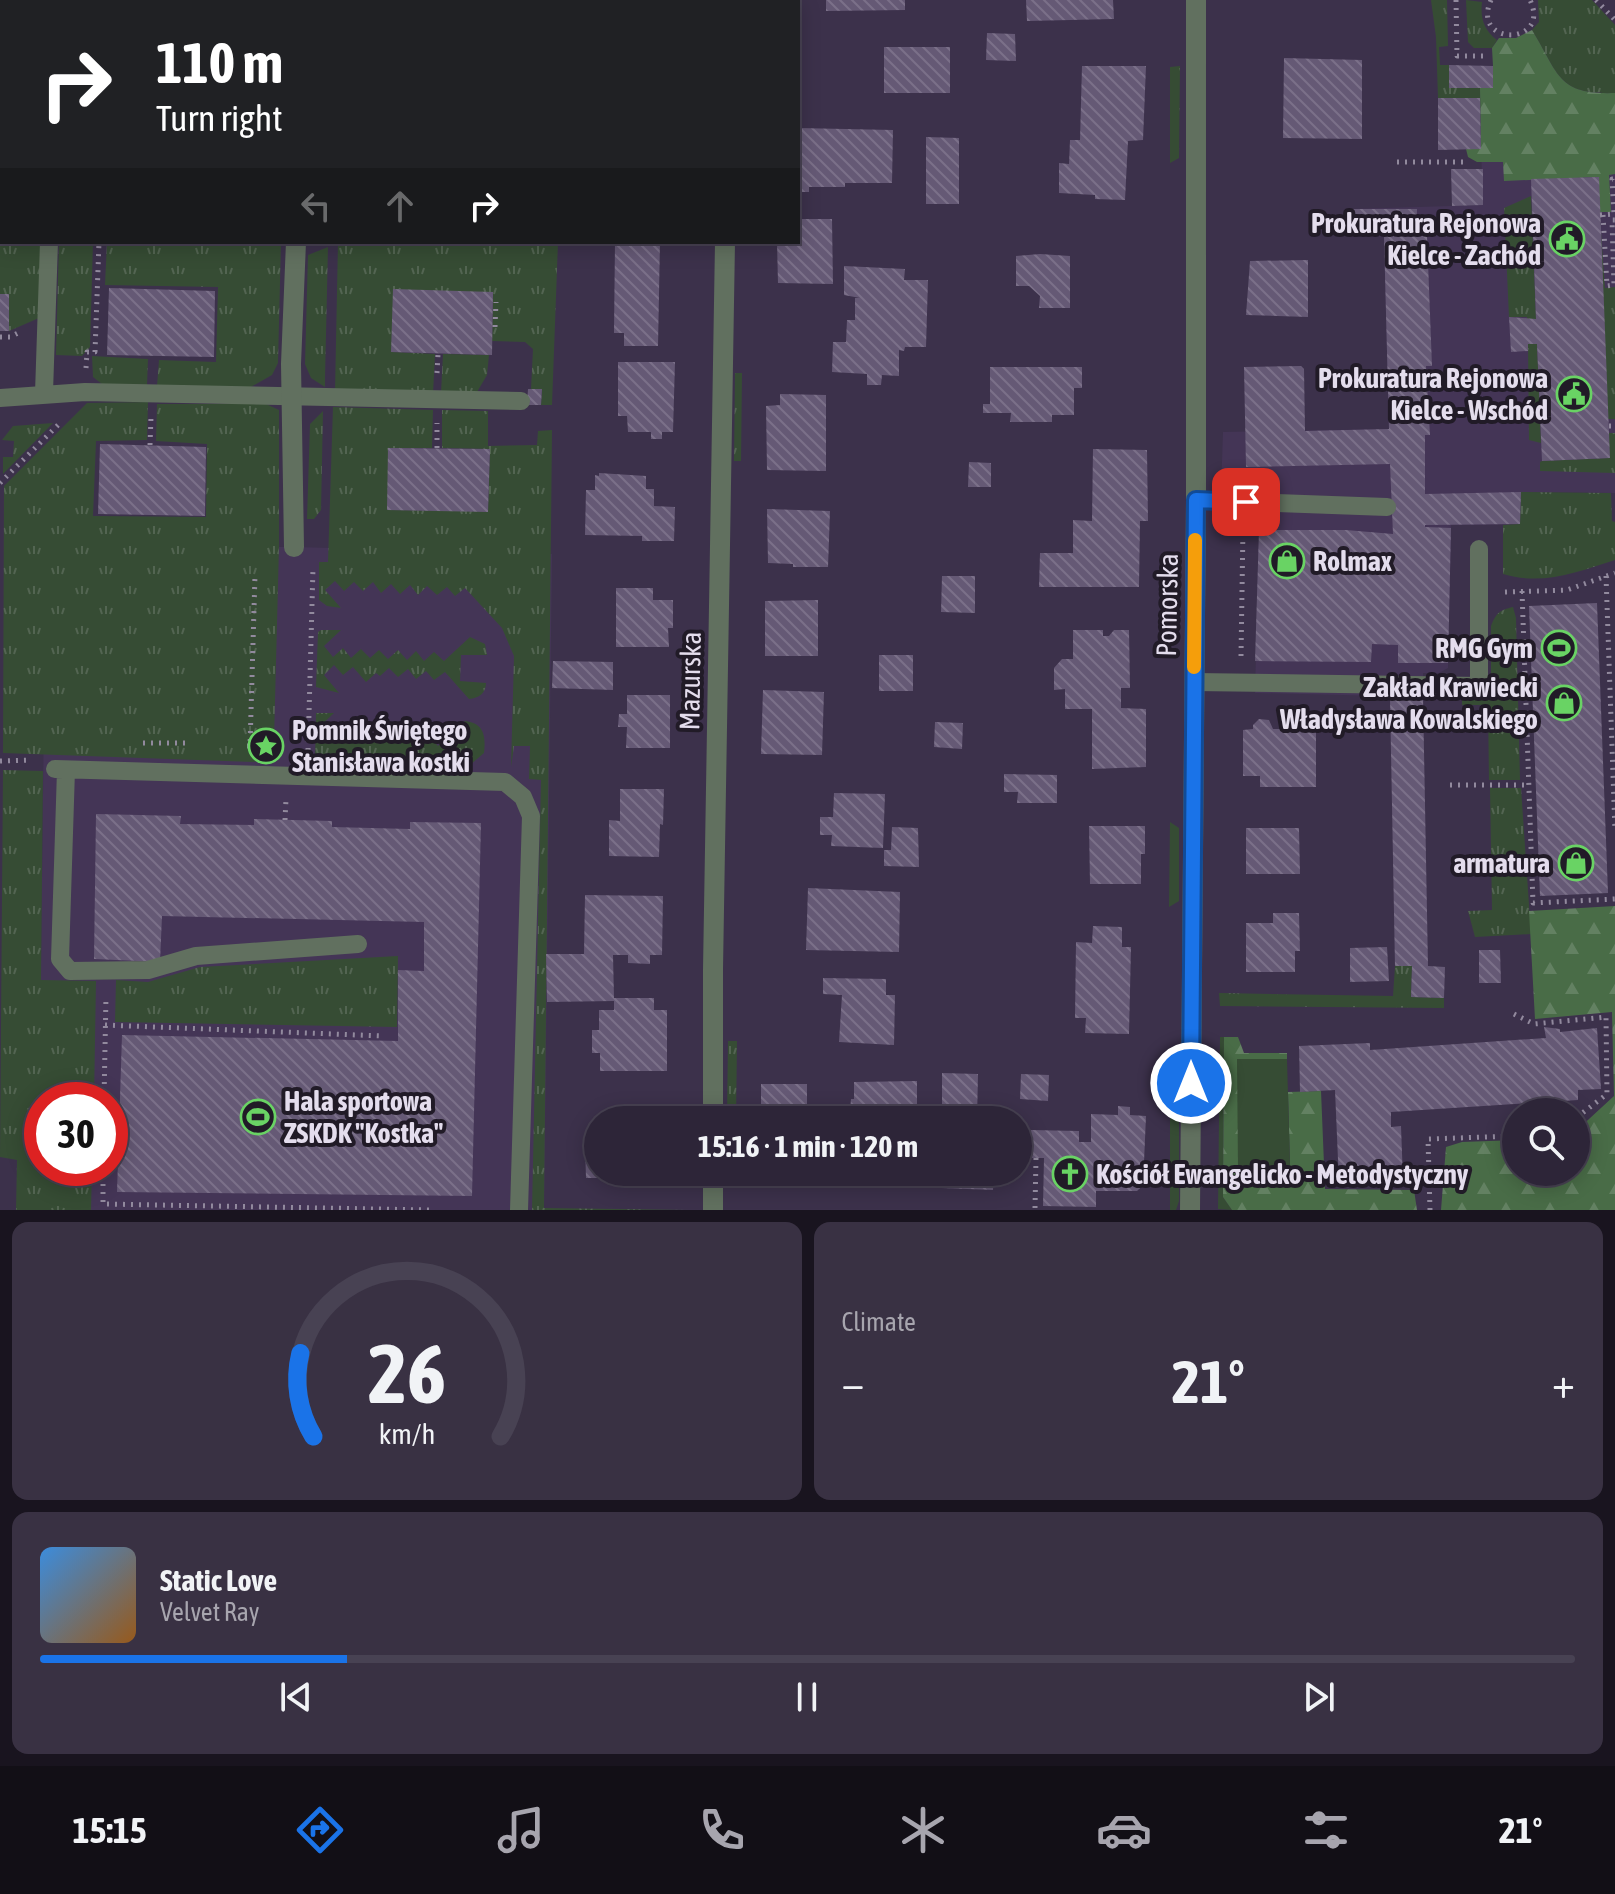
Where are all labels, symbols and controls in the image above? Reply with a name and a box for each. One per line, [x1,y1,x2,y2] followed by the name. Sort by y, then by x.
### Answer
[156,31,283,95] text: 110 m
[24,32,128,136] icon: right
[156,97,283,139] text: Turn right
[294,184,338,228] icon: left
[378,184,422,228] icon: ahead
[462,184,506,228] icon: right
[1311,207,1541,271] place label: Prokuratura Rejonowa Kielce - Zachód
[1548,220,1586,258] public building icon: Prokuratura Rejonowa Kielce - Zachód
[1318,362,1548,426] place label: Prokuratura Rejonowa Kielce - Wschód
[1555,375,1593,413] public building icon: Prokuratura Rejonowa Kielce - Wschód
[1212,468,1280,536] pin
[1224,480,1268,524] icon: arrive
[1268,542,1306,580] shop icon: Rolmax
[1313,545,1392,577] place label: Rolmax
[1150,553,1184,657] street label: Pomorska
[1540,629,1578,667] sports icon: RMG Gym
[673,631,707,731] street label: Mazurska
[1435,632,1533,664] place label: RMG Gym
[1279,671,1538,735] place label: Zakład Krawiecki Władysława Kowalskiego
[1545,684,1583,722] shop icon: Zakład Krawiecki Władysława Kowalskiego
[292,714,470,778] place label: Pomnik Świętego Stanisława kostki
[247,727,285,765] place icon: Pomnik Świętego Stanisława kostki
[1557,844,1595,882] shop icon: armatura
[1453,847,1550,879] place label: armatura
[1149,1041,1233,1125] position arrow
[24,1082,128,1186] speed limit sign: 30
[284,1085,443,1149] place label: Hala sportowa ZSKDK "Kostka"
[239,1098,277,1136] sports icon: Hala sportowa ZSKDK "Kostka"
[1502,1098,1590,1186] map controls
[1502,1098,1590,1186] button: search
[698,1129,918,1163] text: 15:16 · 1 min · 120 m
[1051,1155,1089,1193] church icon: Kościół Ewangelicko - Metodystyczny
[1096,1158,1469,1190] place label: Kościół Ewangelicko - Metodystyczny
[842,1307,916,1337] text: Climate
[368,1325,446,1421] text: 26
[1172,1347,1245,1416] text: 21°
[842,1357,864,1407] text: −
[1552,1357,1575,1407] text: +
[378,1417,435,1450] text: km/h
[160,1563,277,1597] text: Static Love
[160,1597,260,1627] text: Velvet Ray
[274,1675,318,1719] icon: previous
[785,1675,829,1719] icon: pause
[1297,1675,1341,1719] icon: next
[292,1802,348,1858] icon: directions
[493,1802,549,1858] icon: music
[694,1802,750,1858] icon: phone
[895,1802,951,1858] icon: climate
[1096,1802,1152,1858] icon: car
[1298,1802,1354,1858] icon: filters
[73,1809,147,1851] text: 15:15
[1499,1809,1542,1851] text: 21°

